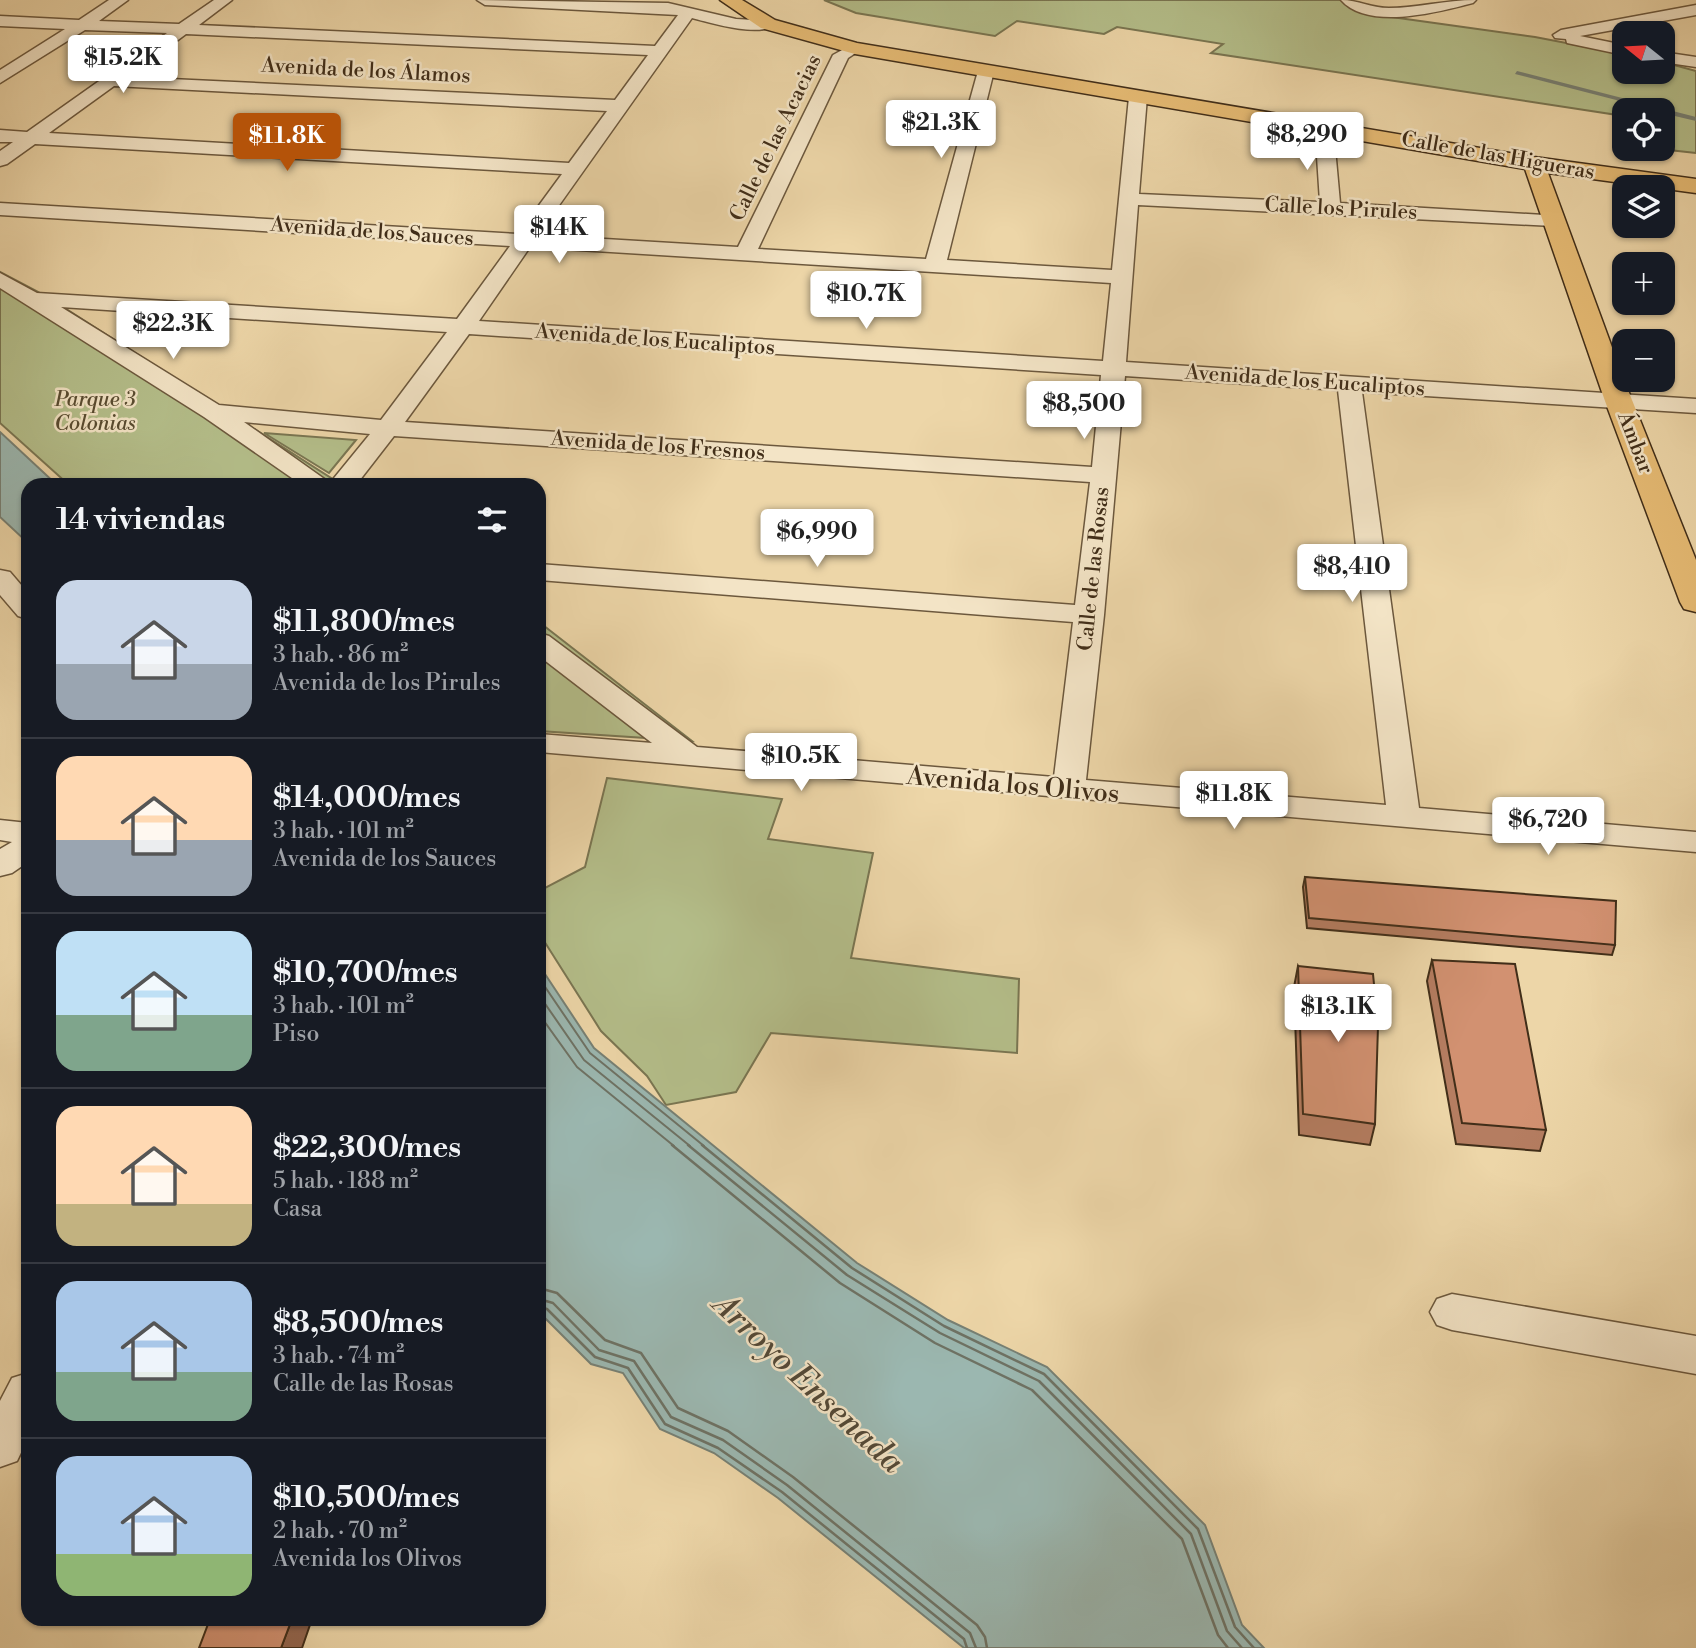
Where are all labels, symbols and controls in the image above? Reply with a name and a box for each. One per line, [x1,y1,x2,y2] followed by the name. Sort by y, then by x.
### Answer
[1612,21,1675,84] north arrow
[1612,21,1675,392] map controls
[66,36,180,95] pin: $15.2K
[84,44,162,72] text: $15.2K
[260,50,471,89] street label: Avenida de los Álamos
[724,50,828,226] street label: Calle de las Acacias
[1612,98,1675,161] button: locate
[884,100,998,160] pin: $21.3K
[902,109,980,137] text: $21.3K
[1250,113,1364,172] pin: $8,290
[230,114,344,173] pin: $11.8K
[1267,121,1347,149] text: $8,290
[249,122,325,150] text: $11.8K
[1399,126,1597,186] street label: Calle de las Higueras
[1612,175,1675,238] button: layers
[1264,192,1418,226] street label: Calle los Pirules
[518,205,600,265] pin: $14K
[268,212,475,252] street label: Avenida de los Sauces
[530,214,588,242] text: $14K
[1612,252,1675,315] button: +
[809,272,923,331] pin: $10.7K
[826,280,906,308] text: $10.7K
[116,302,230,361] pin: $22.3K
[132,310,214,338] text: $22.3K
[533,319,776,361] street label: Avenida de los Eucaliptos
[1612,329,1675,392] button: −
[1183,360,1426,402] street label: Avenida de los Eucaliptos
[1027,382,1141,441] pin: $8,500
[54,387,136,437] park label: Parque 3 Colonias
[1042,390,1126,418] text: $8,500
[1611,407,1661,478] street label: Ámbar
[549,425,766,466] street label: Avenida de los Fresnos
[1072,486,1116,652] street label: Calle de las Rosas
[56,501,225,539] text: 14 viviendas
[473,501,511,539] icon: filters
[760,510,874,569] pin: $6,990
[777,518,857,546] text: $6,990
[1295,544,1409,604] pin: $8,410
[1313,553,1391,581] text: $8,410
[273,603,455,641] text: $11,800/mes
[112,608,196,692] icon: home
[273,641,408,669] text: 3 hab. · 86 m²
[273,669,501,697] text: Avenida de los Pirules
[744,734,858,793] pin: $10.5K
[761,742,841,770] text: $10.5K
[904,760,1121,810] street label: Avenida los Olivos
[1177,772,1291,831] pin: $11.8K
[273,779,461,817] text: $14,000/mes
[1196,780,1272,808] text: $11.8K
[112,784,196,868] icon: home
[1491,798,1605,857] pin: $6,720
[1508,806,1588,834] text: $6,720
[273,817,414,845] text: 3 hab. · 101 m²
[273,845,496,873] text: Avenida de los Sauces
[273,954,458,992] text: $10,700/mes
[112,959,196,1043] icon: home
[1281,984,1395,1044] pin: $13.1K
[273,992,414,1020] text: 3 hab. · 101 m²
[1301,993,1375,1021] text: $13.1K
[273,1020,319,1048] text: Piso
[273,1129,461,1167] text: $22,300/mes
[112,1134,196,1218] icon: home
[273,1167,418,1195] text: 5 hab. · 188 m²
[273,1195,322,1223] text: Casa
[702,1283,912,1483] water label: Arroyo Ensenada
[273,1304,443,1342] text: $8,500/mes
[112,1309,196,1393] icon: home
[273,1342,404,1370] text: 3 hab. · 74 m²
[273,1370,454,1398] text: Calle de las Rosas
[273,1479,460,1517] text: $10,500/mes
[112,1484,196,1568] icon: home
[273,1517,407,1545] text: 2 hab. · 70 m²
[273,1545,462,1573] text: Avenida los Olivos

